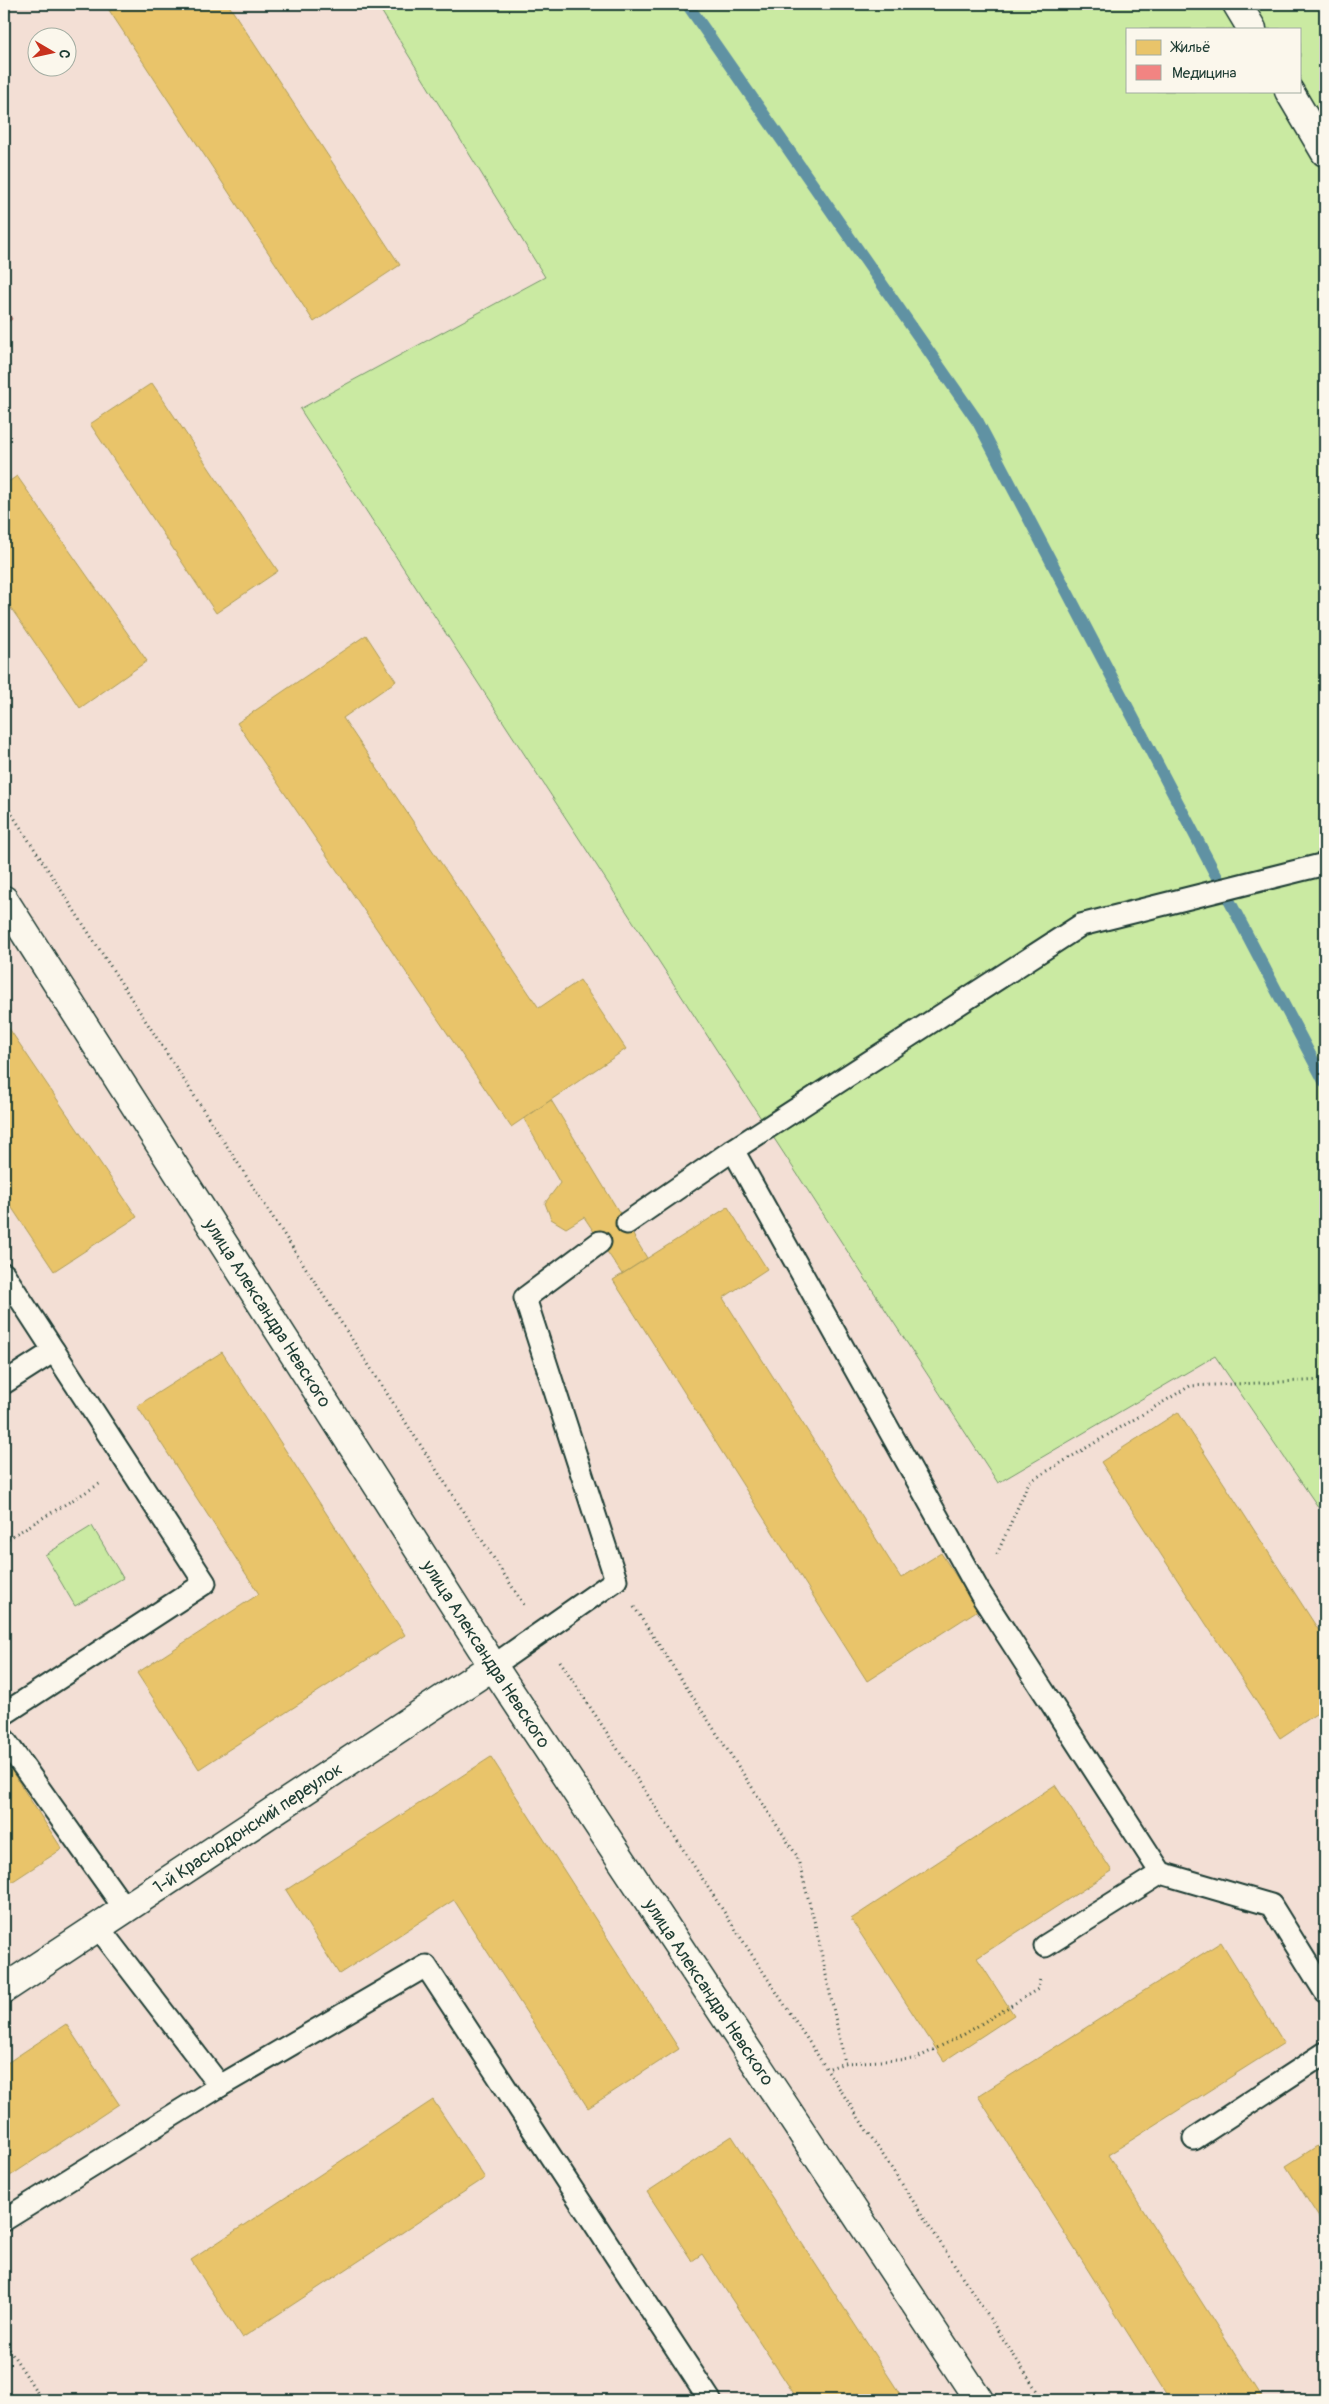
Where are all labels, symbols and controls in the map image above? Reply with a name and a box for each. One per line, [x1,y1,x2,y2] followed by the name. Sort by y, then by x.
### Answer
[28,28,78,78] north arrow
[1126,28,1302,92] legend
[1170,38,1211,57] text: Жильё
[55,48,73,60] text: С
[1172,64,1236,83] text: Медицина
[198,1214,336,1412] street label: улица Александра Невского
[416,1555,555,1753] street label: улица Александра Невского
[149,1758,347,1899] street label: 1-й Краснодонский переулок
[638,1894,779,2091] street label: улица Александра Невского

